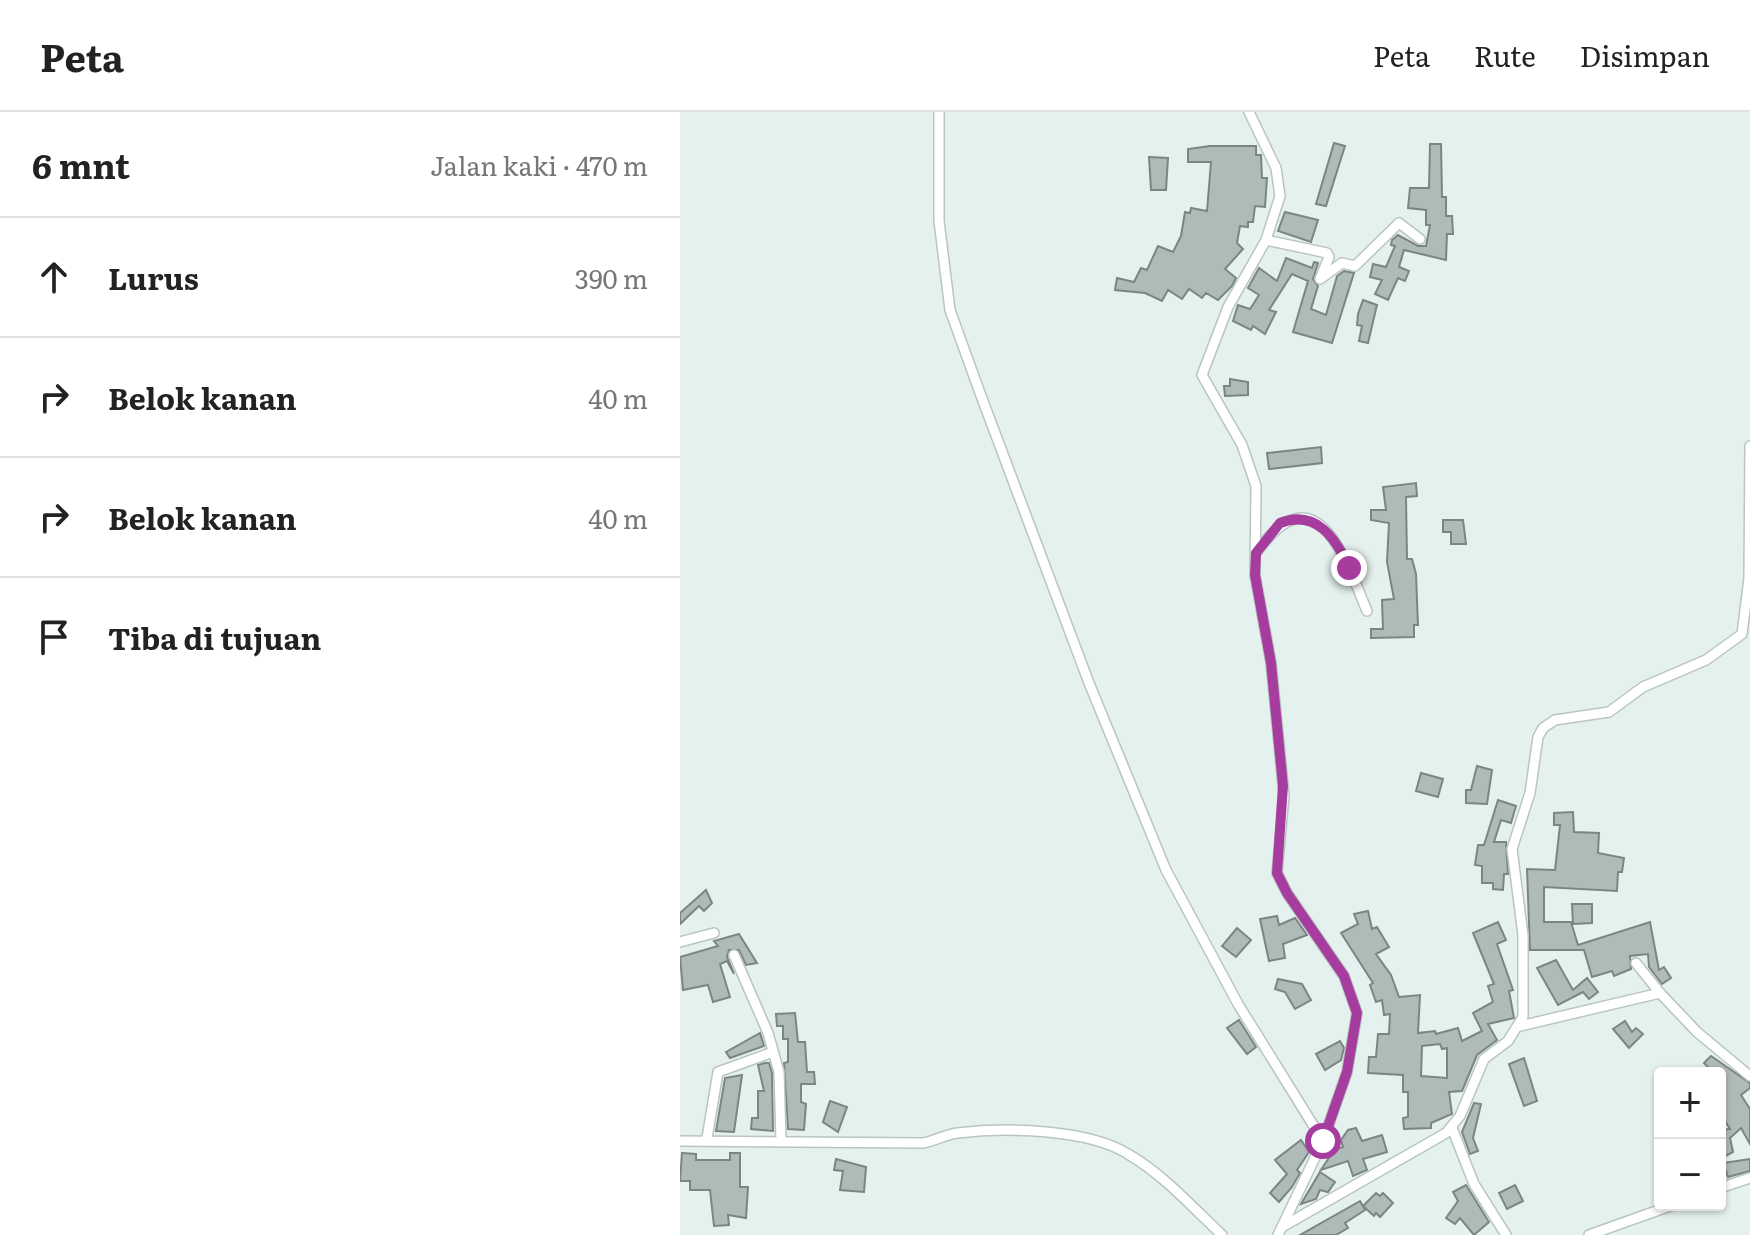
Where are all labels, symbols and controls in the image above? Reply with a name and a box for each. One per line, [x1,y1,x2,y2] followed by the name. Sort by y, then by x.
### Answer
[40,27,124,84] text: Peta
[1373,34,1430,76] text: Peta
[1474,34,1536,76] text: Rute
[1580,34,1710,76] text: Disimpan
[32,139,130,189] text: 6 mnt
[430,145,648,184] text: Jalan kaki · 470 m
[32,255,76,299] icon: ahead
[108,255,199,299] text: Lurus
[575,258,648,297] text: 390 m
[32,375,76,419] icon: right
[108,375,297,419] text: Belok kanan
[588,378,648,417] text: 40 m
[32,495,76,539] icon: right
[108,495,297,539] text: Belok kanan
[588,498,648,537] text: 40 m
[1331,550,1367,586] route end
[32,615,76,659] icon: arrive
[108,615,321,659] text: Tiba di tujuan
[1654,1067,1726,1211] map controls
[1654,1067,1726,1139] button: +
[1305,1123,1341,1159] route start
[1654,1139,1726,1211] button: −

